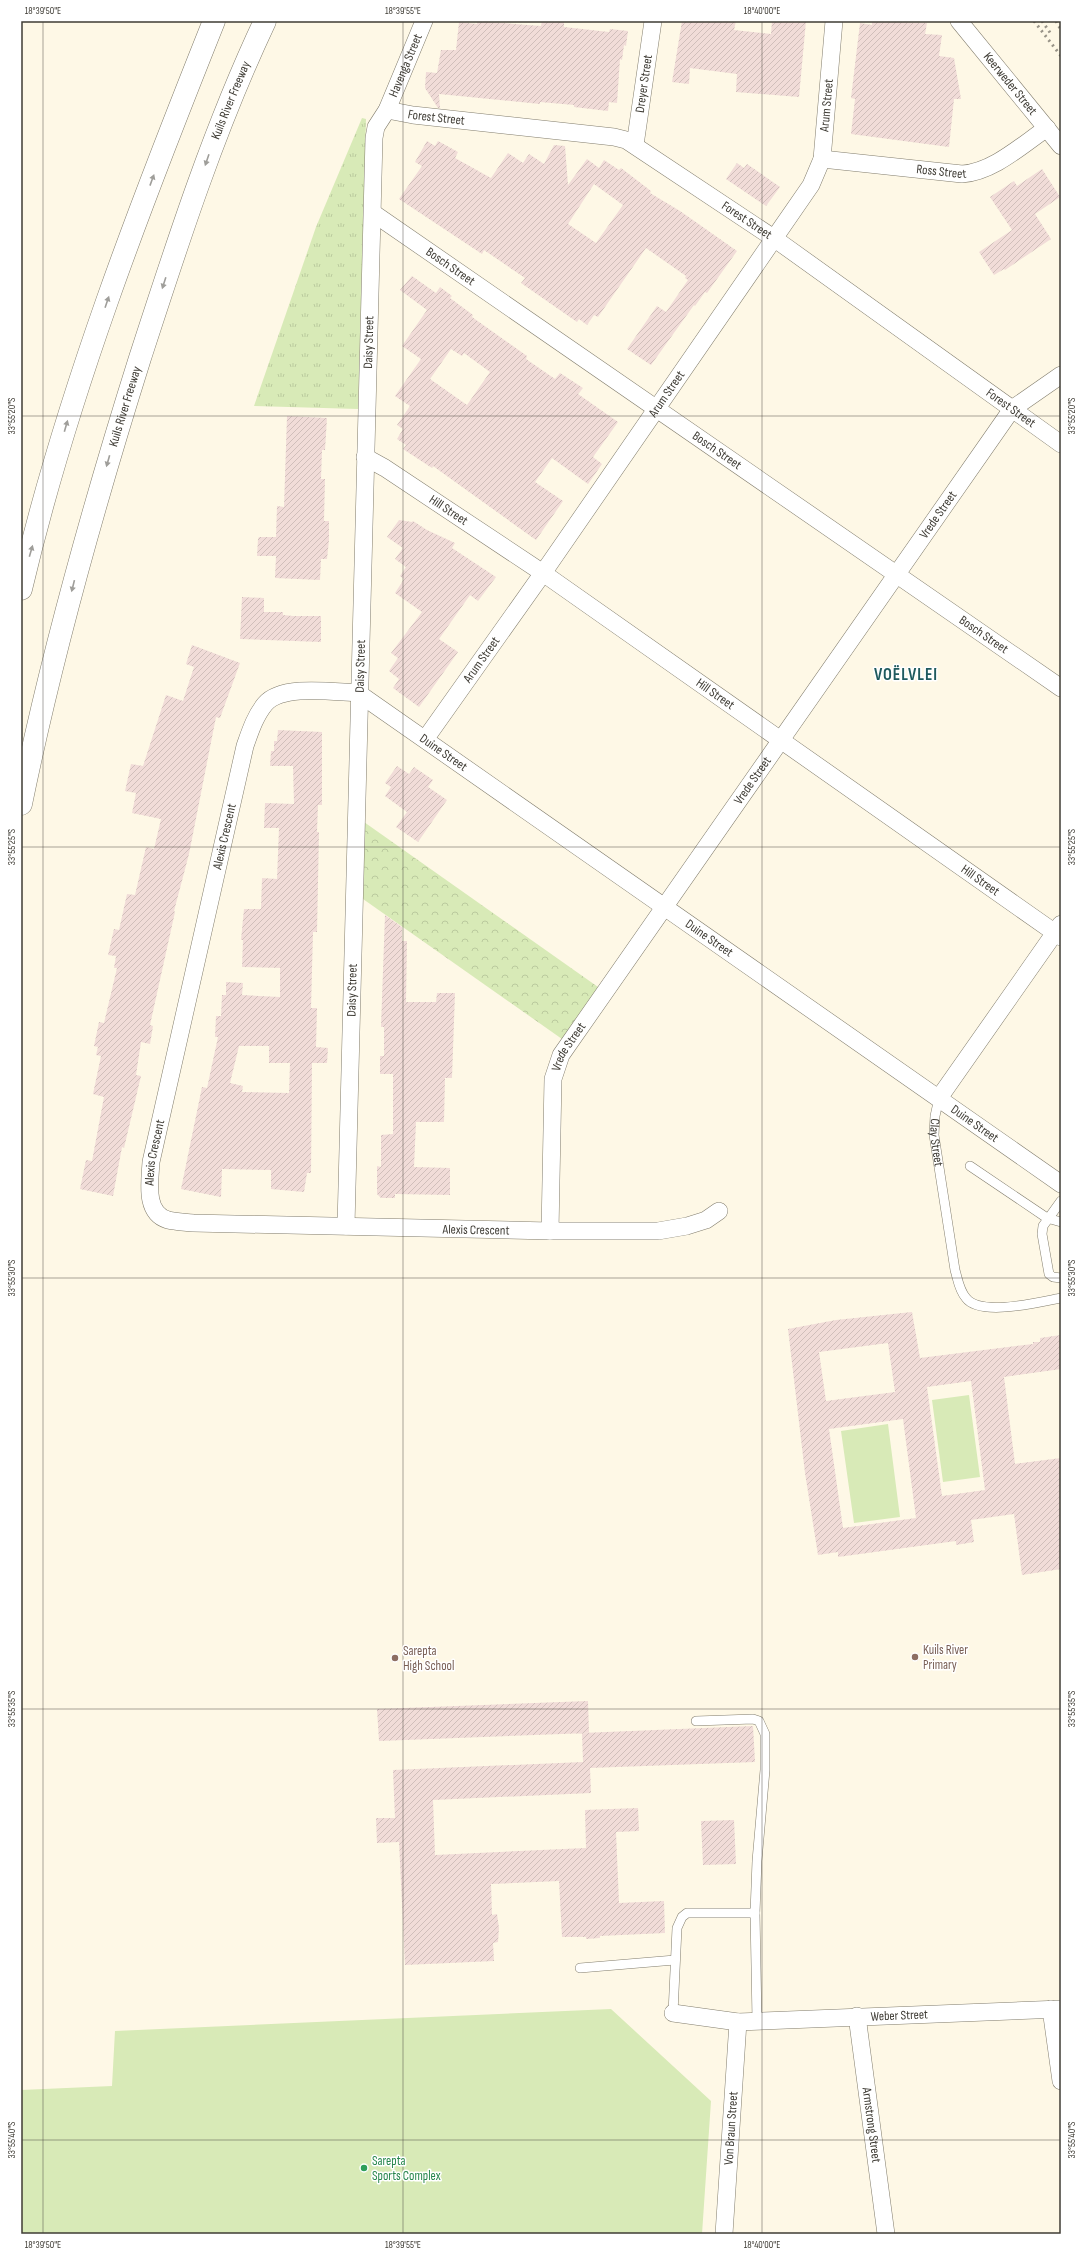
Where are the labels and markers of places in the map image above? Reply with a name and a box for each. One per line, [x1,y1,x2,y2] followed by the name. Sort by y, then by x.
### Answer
[923,1642,968,1673] place label: Kuils River Primary
[403,1643,454,1674] place label: Sarepta High School
[910,1652,920,1662] marker: Kuils River Primary
[390,1653,400,1663] marker: Sarepta High School
[372,2153,441,2184] place label: Sarepta Sports Complex
[359,2163,369,2173] marker: Sarepta Sports Complex

